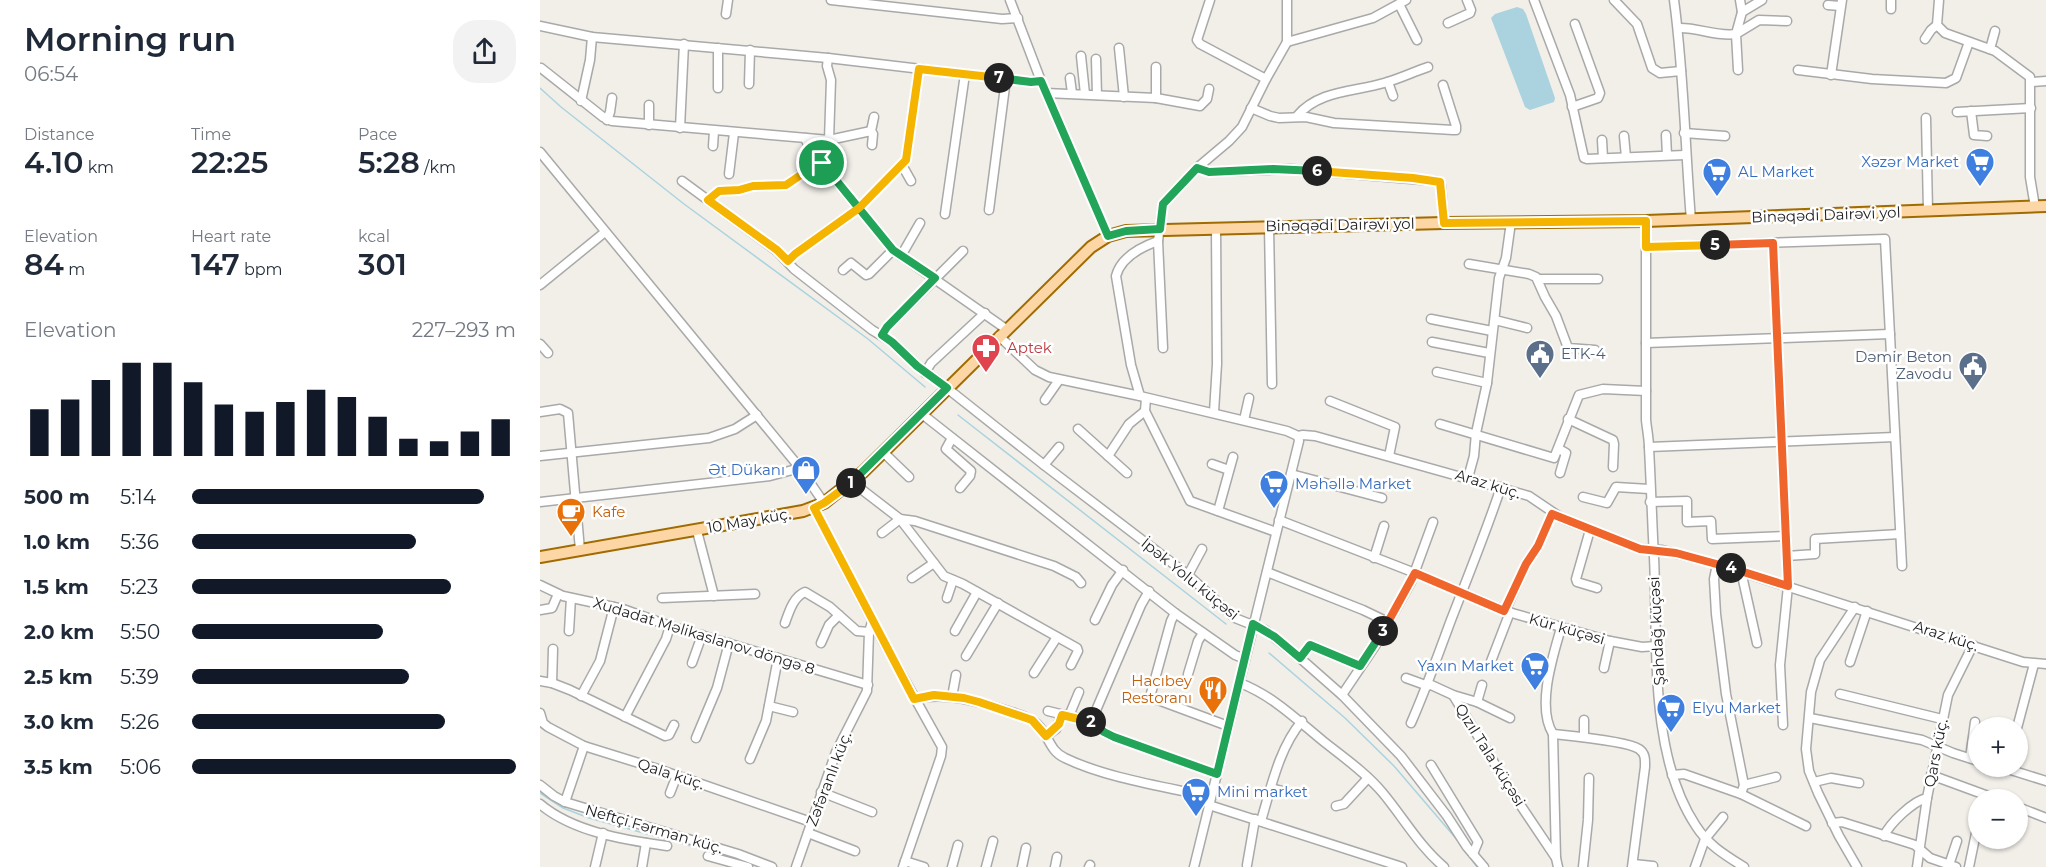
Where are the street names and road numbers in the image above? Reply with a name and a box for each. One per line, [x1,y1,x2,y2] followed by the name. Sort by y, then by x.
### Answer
[1751,202,1901,227] street label: Binəqədi Dairəvi yol
[1265,214,1415,235] street label: Binəqədi Dairəvi yol
[1453,465,1523,502] street label: Araz küç.
[705,504,792,537] street label: 10 May küç.
[1138,533,1243,624] street label: İpək Yolu küçəsi
[1644,576,1669,686] street label: Şahdağ küçəsi
[591,593,817,678] street label: Xudadat Məlikaslanov döngə 8
[1527,609,1607,648] street label: Kür küçəsi
[1911,616,1981,655] street label: Araz küç.
[1451,700,1530,810] street label: Qızıl Tala küçəsi
[1920,717,1951,789] street label: Qars küç.
[802,729,855,829] street label: Zəfəranlı küç.
[635,754,707,793] street label: Qala küç.
[583,800,725,857] street label: Neftçi Fərman küç.

